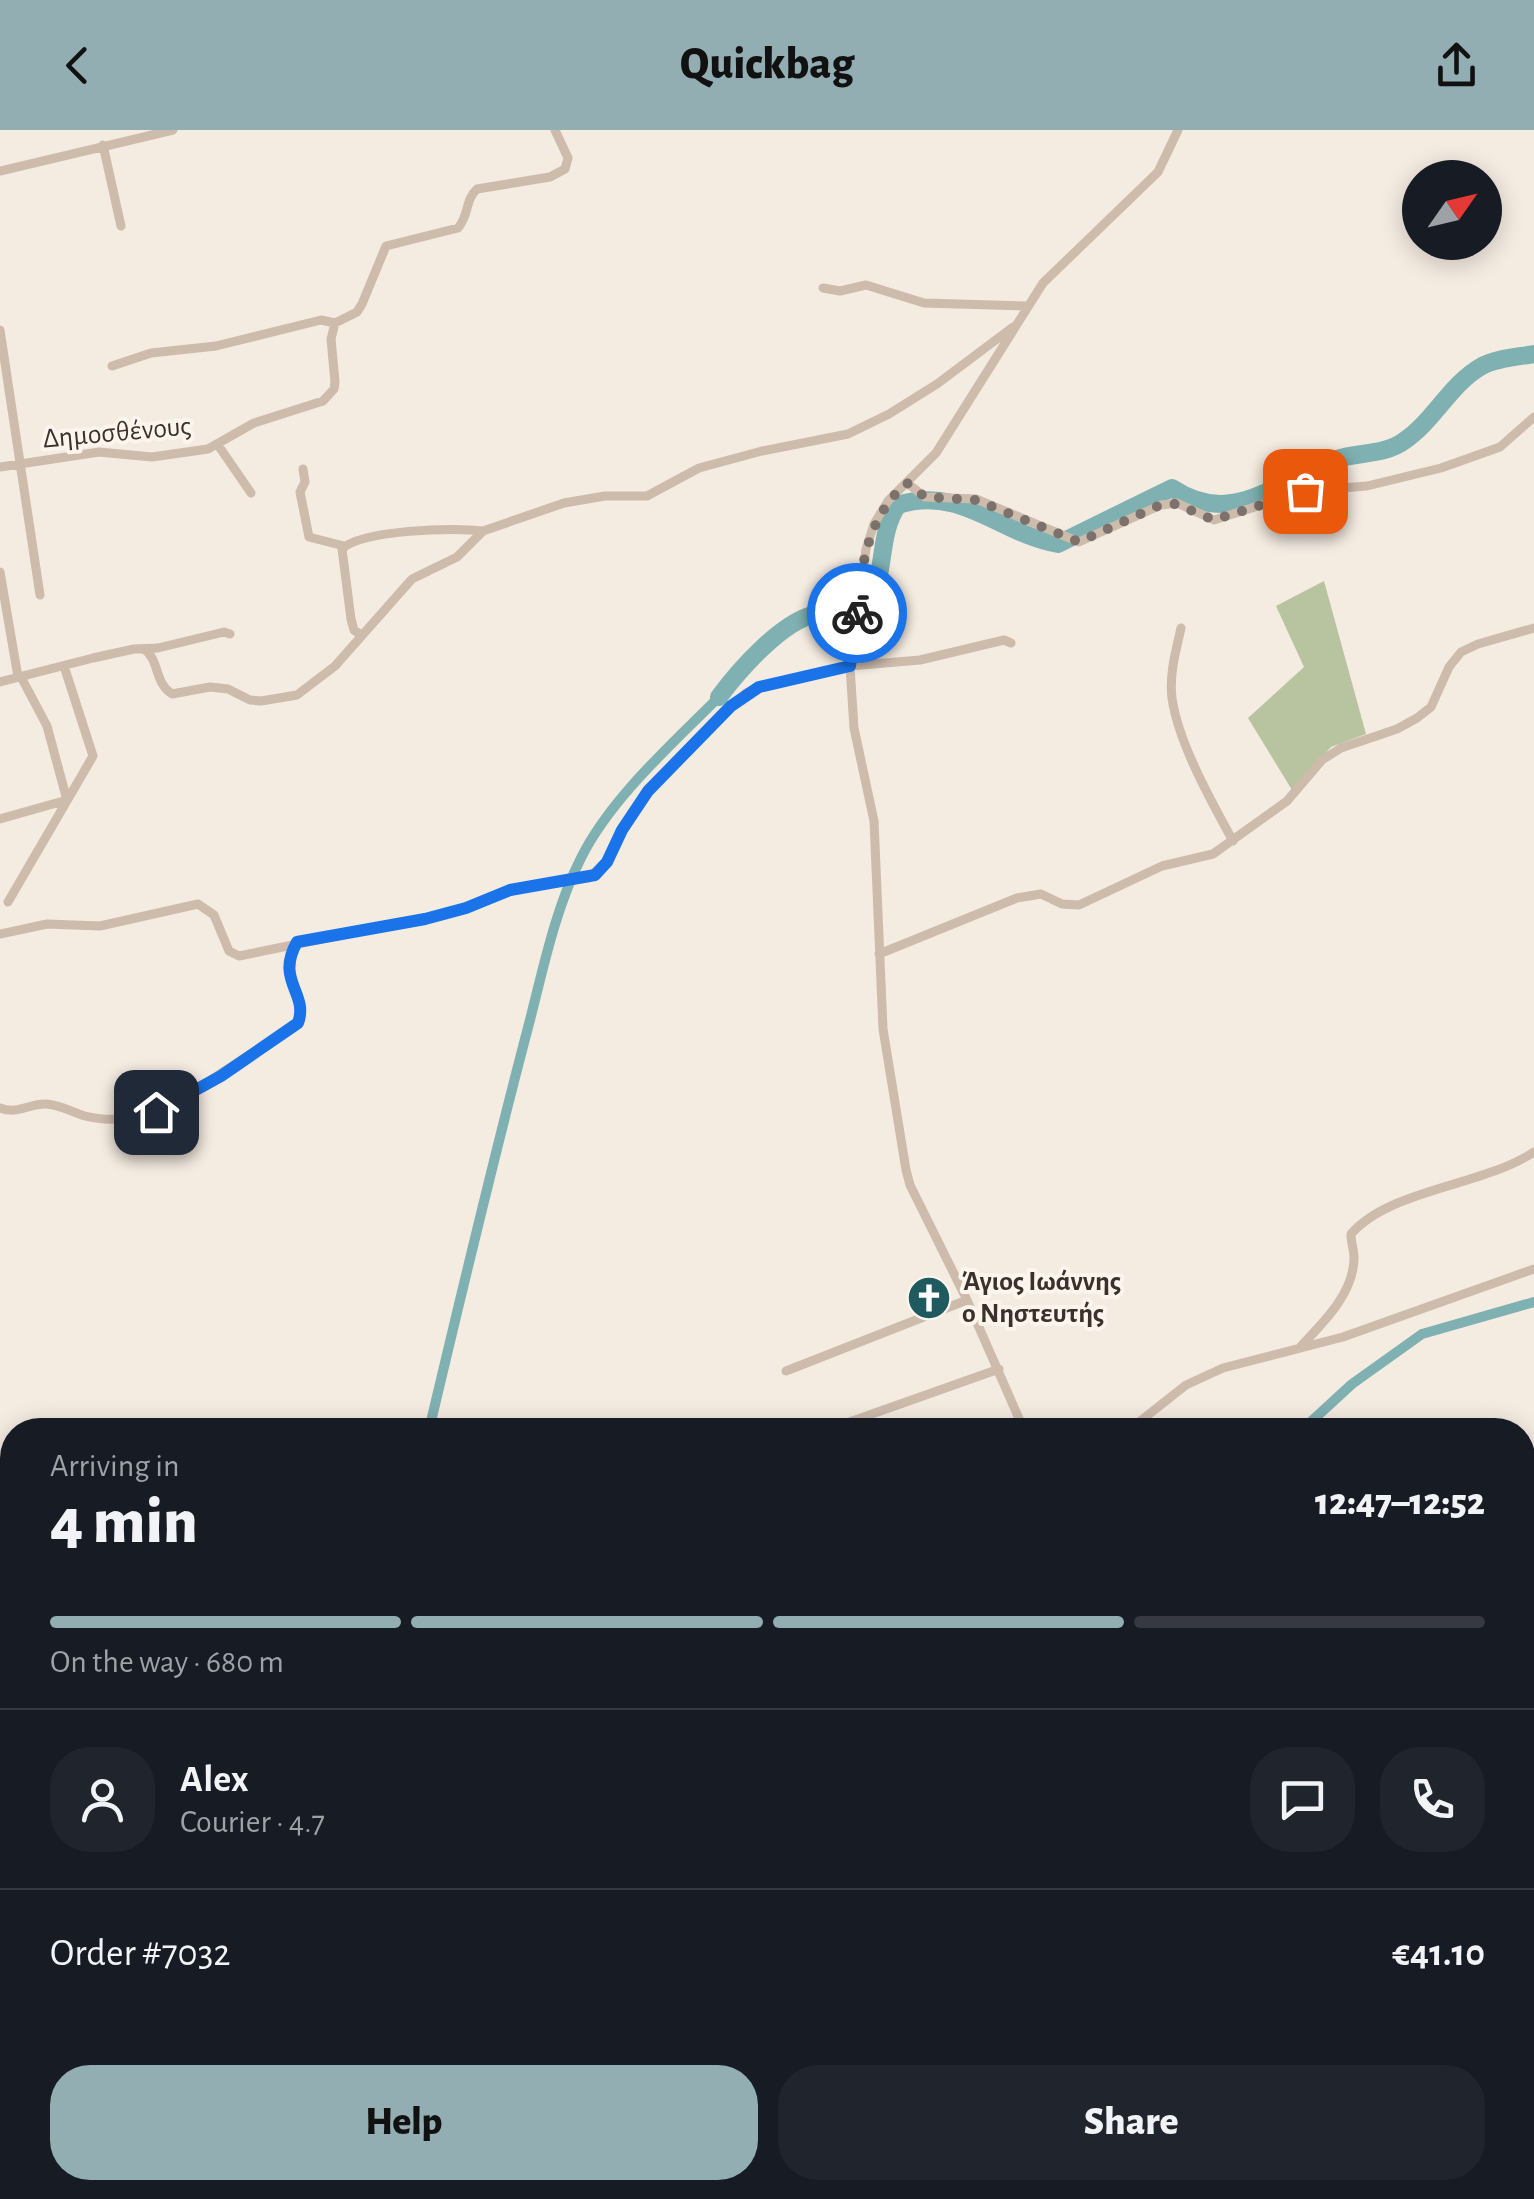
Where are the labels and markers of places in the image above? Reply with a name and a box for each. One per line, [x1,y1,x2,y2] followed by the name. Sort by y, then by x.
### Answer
[1263,449,1348,534] pin
[114,1070,199,1155] pin
[962,1268,1121,1328] place label: Άγιος Ιωάννης ο Νηστευτής
[906,1275,952,1321] church icon: Άγιος Ιωάννης ο Νηστευτής

